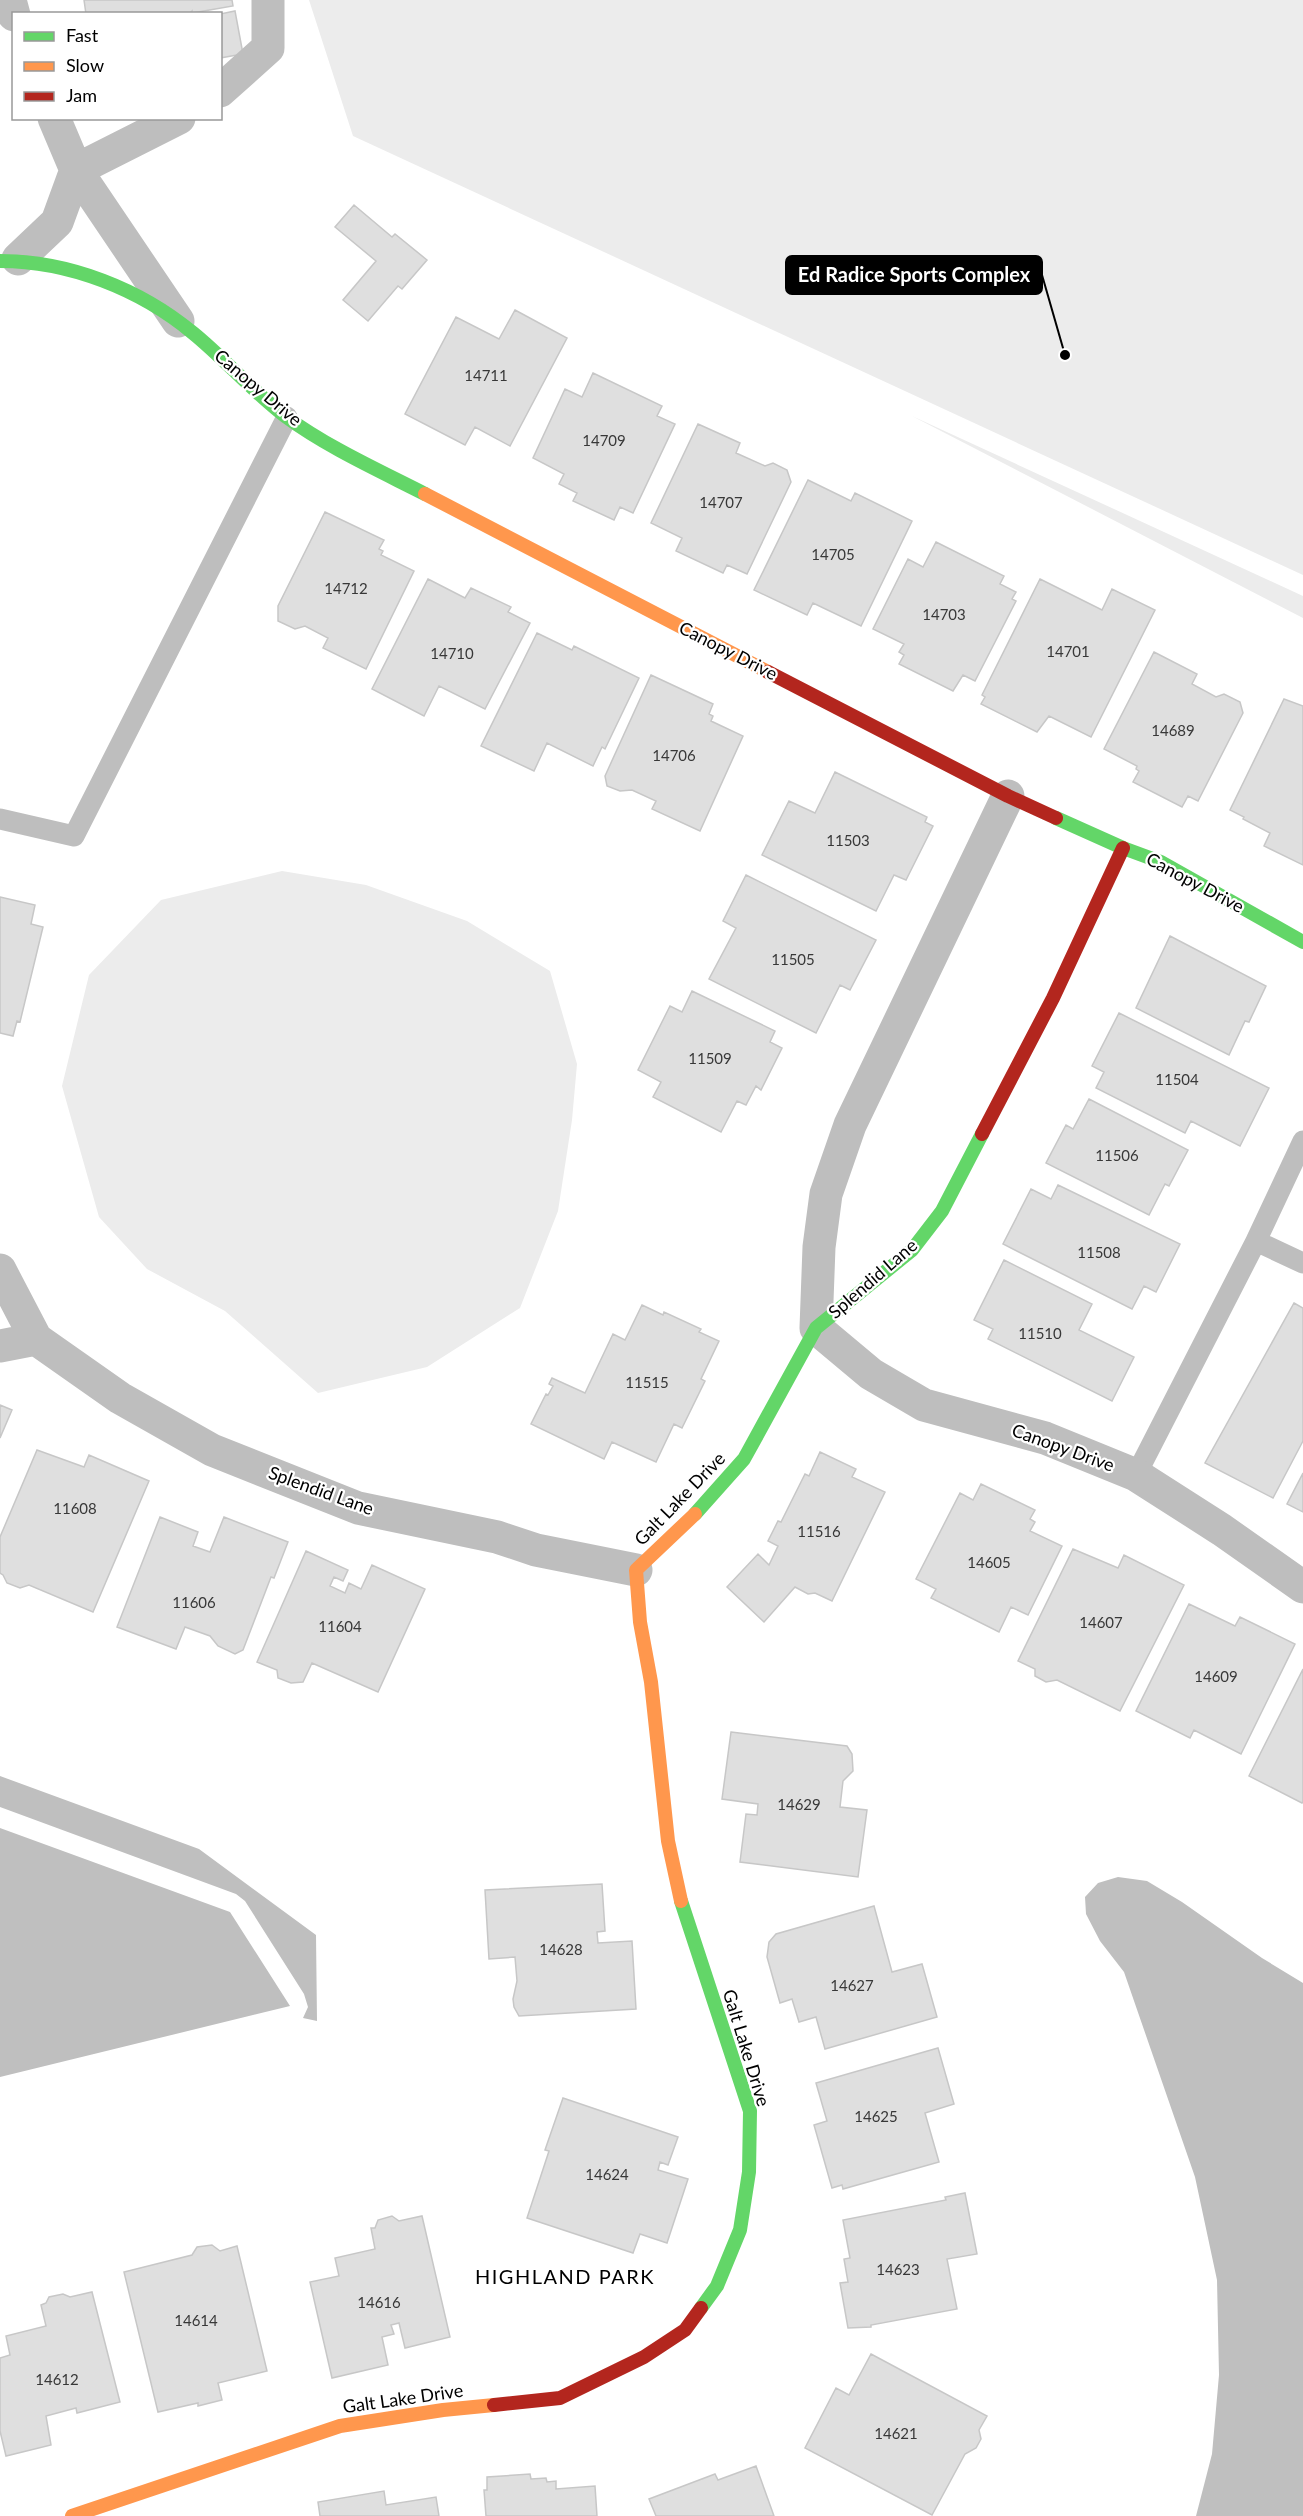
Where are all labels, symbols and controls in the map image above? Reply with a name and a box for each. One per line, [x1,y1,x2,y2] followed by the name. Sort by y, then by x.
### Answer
[12,12,222,120] legend
[66,24,99,46] text: Fast
[66,54,104,76] text: Slow
[66,84,97,106] text: Jam
[786,256,1042,294] callout: Ed Radice Sports Complex
[798,262,1031,286] text: Ed Radice Sports Complex
[210,344,307,430] street label: Canopy Drive
[464,366,508,384] house number: 14711
[582,431,626,449] house number: 14709
[699,493,743,511] house number: 14707
[811,545,855,563] house number: 14705
[324,579,368,597] house number: 14712
[922,605,966,623] house number: 14703
[676,616,781,684] street label: Canopy Drive
[1046,642,1090,660] house number: 14701
[430,644,474,662] house number: 14710
[1151,721,1195,739] house number: 14689
[652,746,696,764] house number: 14706
[826,831,870,849] house number: 11503
[1143,847,1248,917] street label: Canopy Drive
[771,950,815,968] house number: 11505
[688,1049,732,1067] house number: 11509
[1155,1070,1199,1088] house number: 11504
[1095,1146,1139,1164] house number: 11506
[824,1234,921,1323] street label: Splendid Lane
[1077,1243,1121,1261] house number: 11508
[1018,1324,1062,1342] house number: 11510
[625,1373,669,1391] house number: 11515
[1009,1418,1118,1476] street label: Canopy Drive
[629,1447,729,1550] street label: Galt Lake Drive
[266,1461,377,1519] street label: Splendid Lane
[53,1499,97,1517] house number: 11608
[797,1522,841,1540] house number: 11516
[967,1553,1011,1571] house number: 14605
[172,1593,216,1611] house number: 11606
[1079,1613,1123,1631] house number: 14607
[318,1617,362,1635] house number: 11604
[1194,1667,1238,1685] house number: 14609
[777,1795,821,1813] house number: 14629
[539,1940,583,1958] house number: 14628
[830,1976,874,1994] house number: 14627
[719,1987,775,2109] street label: Galt Lake Drive
[854,2107,898,2125] house number: 14625
[585,2165,629,2183] house number: 14624
[876,2260,920,2278] house number: 14623
[475,2264,655,2288] district label: HIGHLAND PARK
[357,2293,401,2311] house number: 14616
[174,2311,218,2329] house number: 14614
[35,2370,79,2388] house number: 14612
[341,2379,464,2417] street label: Galt Lake Drive
[874,2424,918,2442] house number: 14621

